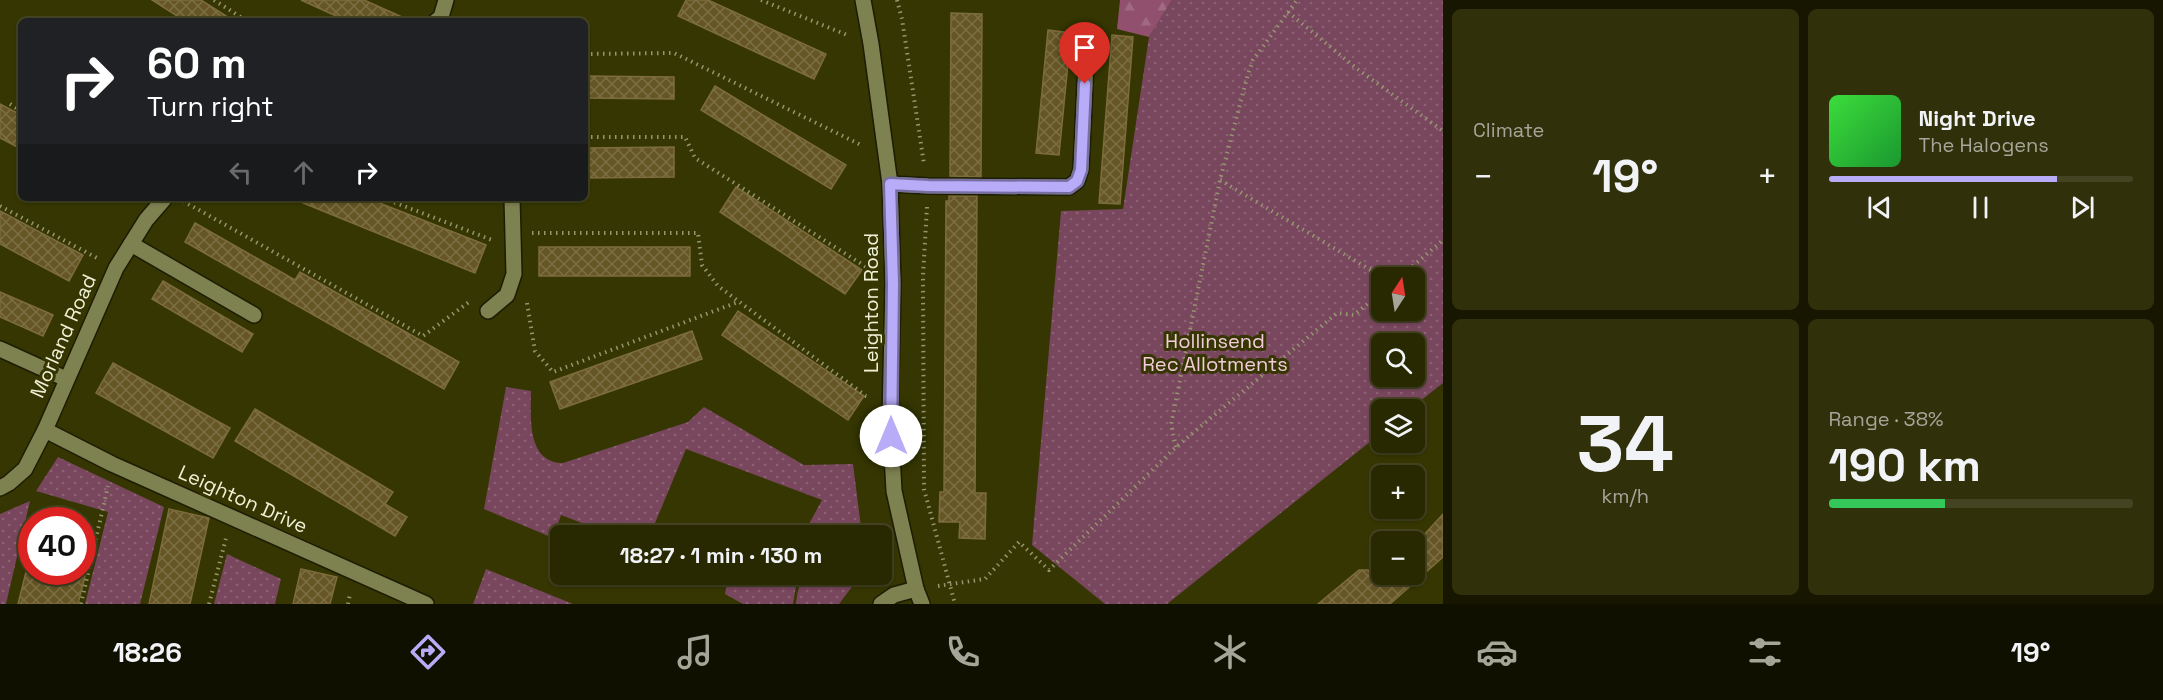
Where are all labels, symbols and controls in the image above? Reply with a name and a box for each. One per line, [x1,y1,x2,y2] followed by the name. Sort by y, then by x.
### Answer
[1059,22,1110,84] pin
[1068,31,1101,64] icon: arrive
[147,37,247,90] text: 60 m
[48,42,126,120] icon: right
[147,89,274,124] text: Turn right
[1919,104,2036,132] text: Night Drive
[1473,117,1544,143] text: Climate
[1919,132,2049,158] text: The Halogens
[1592,148,1658,205] text: 19°
[224,156,257,189] icon: left
[287,156,320,189] icon: ahead
[350,156,383,189] icon: right
[1473,156,1493,198] text: −
[1757,156,1777,198] text: +
[1863,191,1896,224] icon: previous
[1964,191,1997,224] icon: pause
[2066,191,2099,224] icon: next
[858,233,884,373] street label: Leighton Road
[1371,267,1425,321] north arrow
[1371,267,1425,585] map controls
[24,270,102,402] street label: Morland Road
[1142,328,1288,377] park label: Hollinsend Rec Allotments
[1371,333,1425,387] button: search
[1577,394,1674,494] text: 34
[1371,399,1425,453] button: layers
[859,404,923,468] position arrow
[1829,406,1944,432] text: Range · 38%
[1829,437,1981,494] text: 190 km
[174,459,312,539] street label: Leighton Drive
[1371,465,1425,519] button: +
[1601,483,1649,509] text: km/h
[18,507,96,585] speed limit sign: 40
[1371,531,1425,585] button: −
[620,541,822,569] text: 18:27 · 1 min · 130 m
[407,631,449,673] icon: directions
[674,631,716,673] icon: music
[942,631,984,673] icon: phone
[1209,631,1251,673] icon: climate
[1476,631,1518,673] icon: car
[1744,631,1786,673] icon: filters
[113,635,182,670] text: 18:26
[2011,635,2050,670] text: 19°

